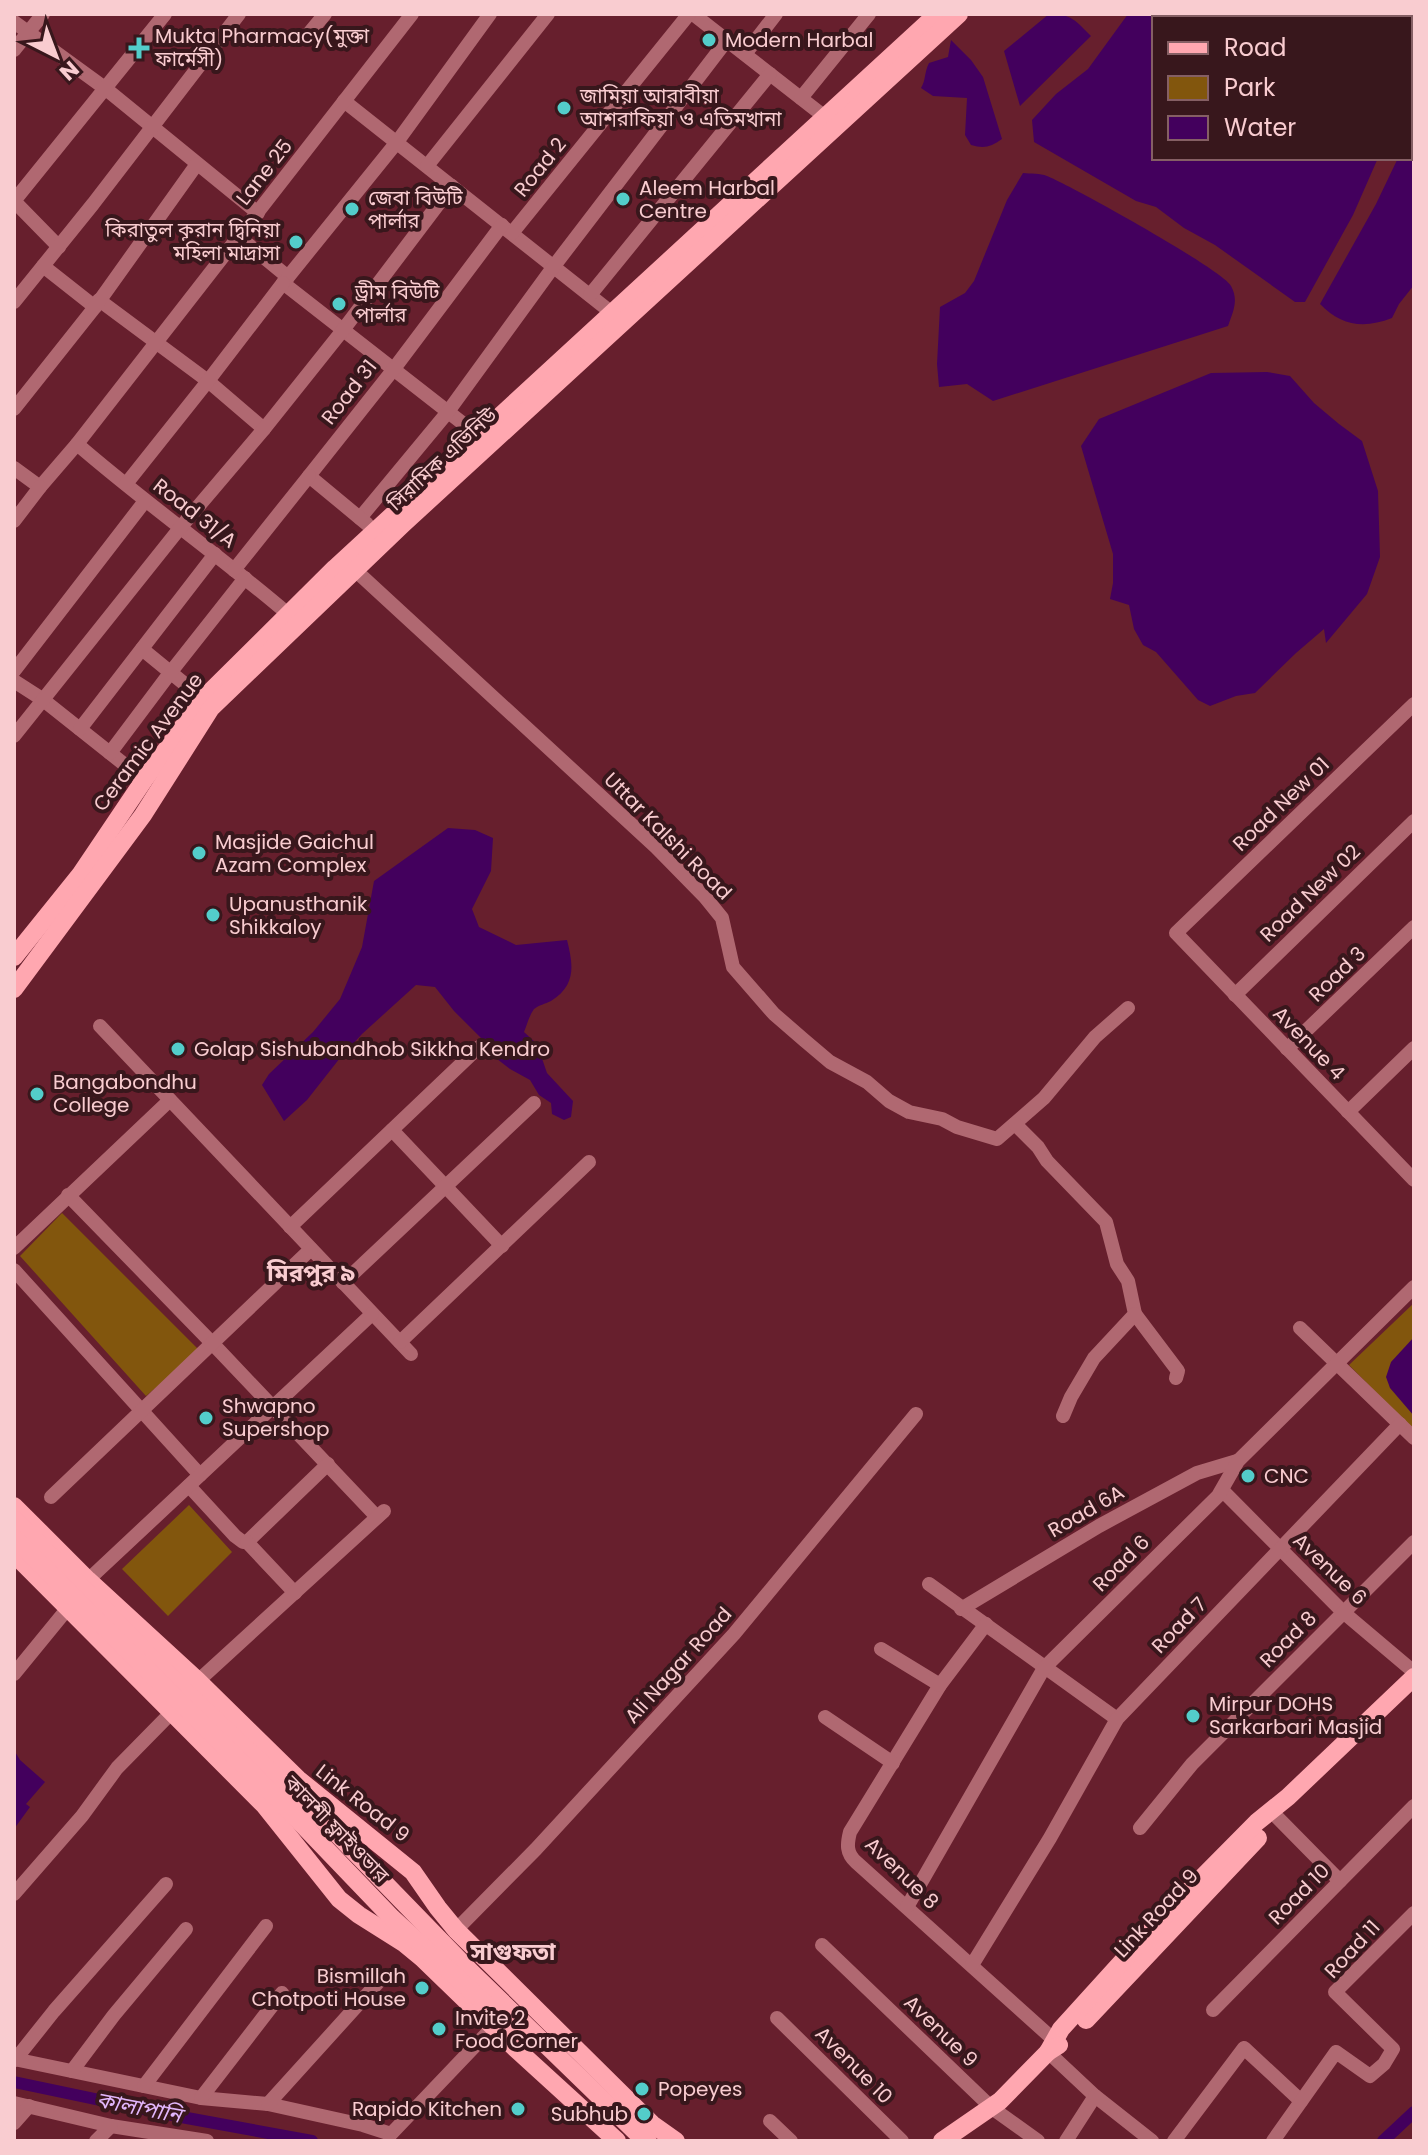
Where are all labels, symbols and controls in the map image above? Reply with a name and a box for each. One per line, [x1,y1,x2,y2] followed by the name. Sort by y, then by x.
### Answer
[16,16,96,96] north arrow
[1152,16,1412,160] legend
[154,22,370,73] place label: Mukta Pharmacy(মুক্তা ফার্মেসী)
[725,26,873,54] place label: Modern Harbal
[700,31,718,49] marker: Modern Harbal
[1224,31,1286,64] text: Road
[130,39,148,57] marker: Mukta Pharmacy(মুক্তা ফার্মেসী)
[53,53,86,88] text: N
[1224,71,1276,104] text: Park
[579,82,782,133] place label: জামিয়া আরাবীয়া আশরাফিয়া ও এতিমখানা
[555,99,573,117] marker: জামিয়া আরাবীয়া আশরাফিয়া ও এতিমখানা
[1224,111,1296,144] text: Water
[507,131,573,203] street label: Road 2
[229,133,299,211] street label: Lane 25
[639,174,775,225] place label: Aleem Harbal Centre
[368,184,464,235] place label: জেবা বিউটি পার্লার
[614,190,632,208] marker: Aleem Harbal Centre
[343,200,361,218] marker: জেবা বিউটি পার্লার
[104,216,281,267] place label: কিরাতুল কুরান দ্বিনিয়া মহিলা মাদ্রাসা
[287,233,305,251] marker: কিরাতুল কুরান দ্বিনিয়া মহিলা মাদ্রাসা
[354,278,441,329] place label: ড্রীম বিউটি পার্লার
[330,295,348,313] marker: ড্রীম বিউটি পার্লার
[315,354,383,430] street label: Road 31
[381,401,503,518] street label: সিরামিক এভিনিউ
[148,472,242,554] street label: Road 31/A
[87,667,209,817] street label: Ceramic Avenue
[1226,751,1336,857] street label: Road New 01
[598,766,738,906] street label: Uttar Kalshi Road
[215,828,374,879] place label: Masjide Gaichul Azam Complex
[1254,838,1366,948] street label: Road New 02
[190,844,208,862] marker: Masjide Gaichul Azam Complex
[229,890,368,941] place label: Upanusthanik Shikkaloy
[204,906,222,924] marker: Upanusthanik Shikkaloy
[1302,940,1372,1008] street label: Road 3
[1267,1000,1351,1086] street label: Avenue 4
[194,1035,550,1063] place label: Golap Sishubandhob Sikkha Kendro
[169,1040,187,1058] marker: Golap Sishubandhob Sikkha Kendro
[53,1068,197,1119] place label: Bangabondhu College
[28,1085,46,1103] marker: Bangabondhu College
[266,1256,355,1289] district label: মিরপুর ৯
[222,1392,329,1443] place label: Shwapno Supershop
[197,1409,215,1427] marker: Shwapno Supershop
[1264,1462,1309,1490] place label: CNC
[1239,1467,1257,1485] marker: CNC
[1043,1478,1129,1544] street label: Road 6A
[1287,1527,1373,1611] street label: Avenue 6
[1086,1528,1156,1598] street label: Road 6
[1145,1591,1213,1659] street label: Road 7
[618,1601,738,1729] street label: Ali Nagar Road
[1253,1604,1323,1674] street label: Road 8
[1209,1690,1382,1741] place label: Mirpur DOHS Sarkarbari Masjid
[1184,1707,1202,1725] marker: Mirpur DOHS Sarkarbari Masjid
[310,1758,416,1848] street label: Link Road 9
[278,1768,396,1890] street label: কালশী ফ্লাইওভার
[859,1831,945,1915] street label: Avenue 8
[1262,1857,1336,1931] street label: Road 10
[1108,1863,1204,1963] street label: Link Road 9
[1318,1914,1386,1984] street label: Road 11
[469,1935,557,1968] district label: সাগুফতা
[252,1962,406,2013] place label: Bismillah Chotpoti House
[413,1979,431,1997] marker: Bismillah Chotpoti House
[898,1989,984,2073] street label: Avenue 9
[455,2004,578,2055] place label: Invite 2 Food Corner
[430,2020,448,2038] marker: Invite 2 Food Corner
[809,2020,899,2110] street label: Avenue 10
[658,2075,742,2103] place label: Popeyes
[633,2080,651,2098] marker: Popeyes
[94,2084,188,2132] water label: কালাপানি
[352,2095,502,2123] place label: Rapido Kitchen
[509,2100,527,2118] marker: Rapido Kitchen
[551,2100,628,2128] place label: Subhub
[635,2105,653,2123] marker: Subhub

